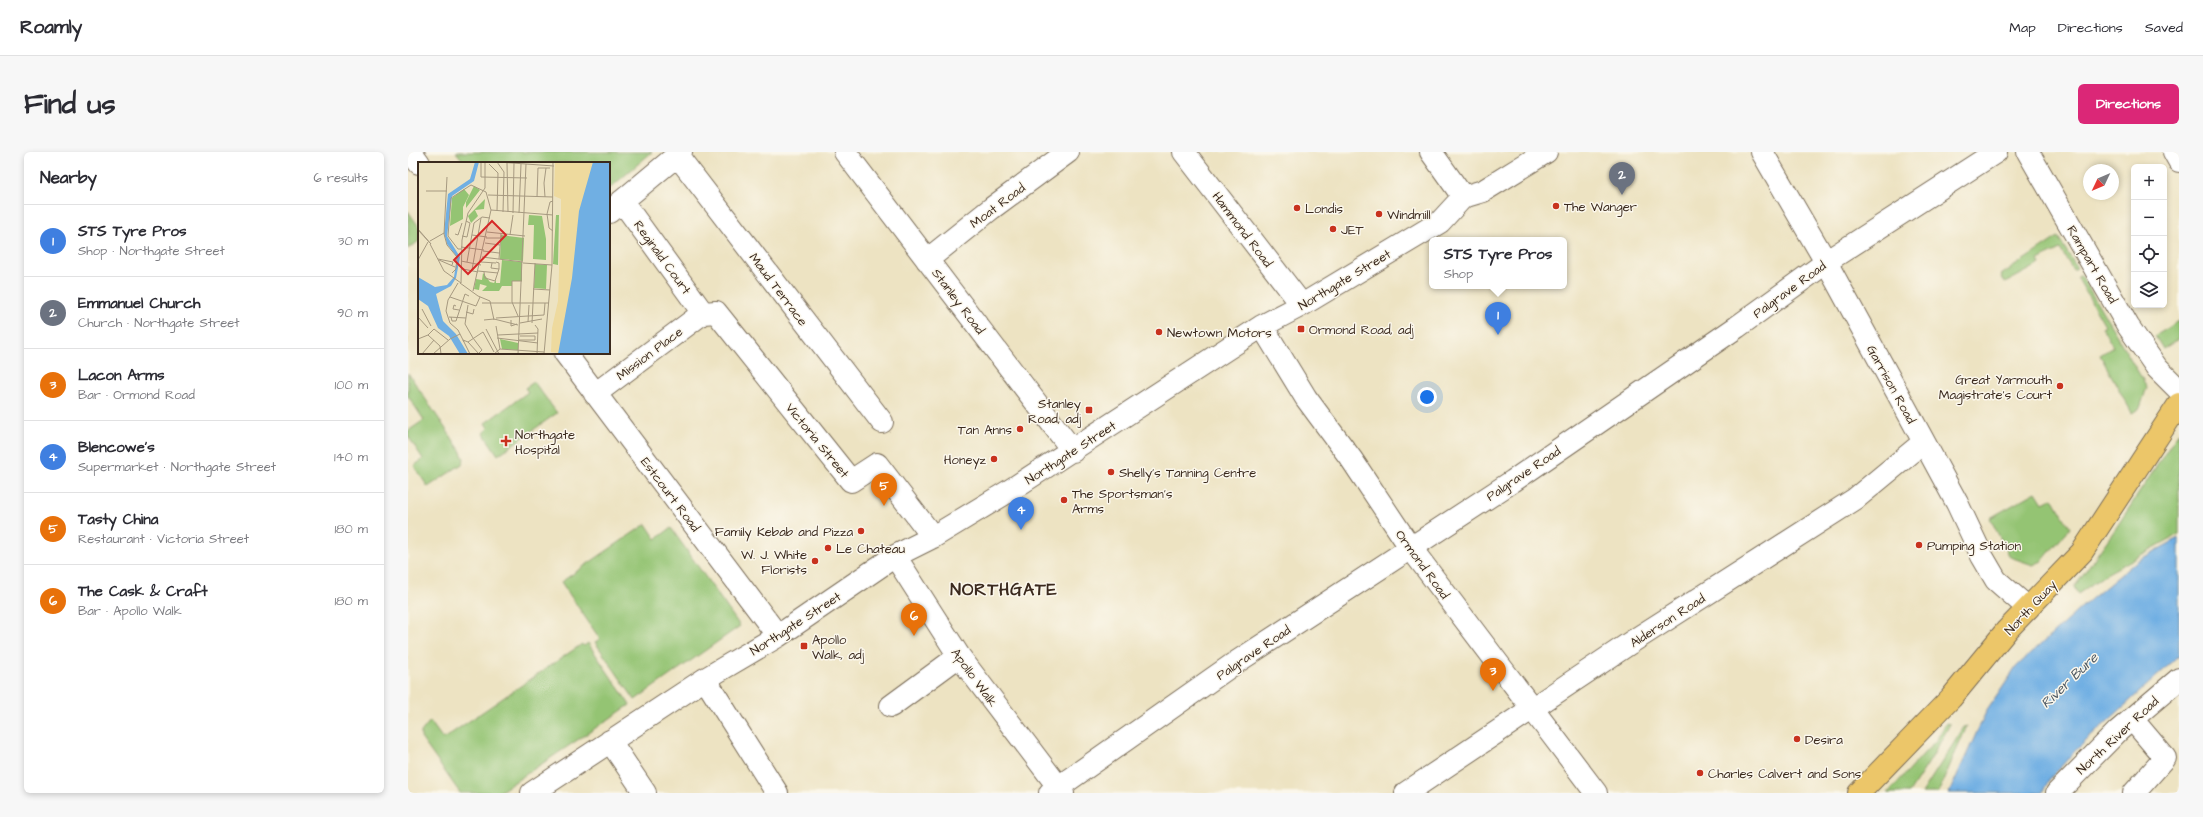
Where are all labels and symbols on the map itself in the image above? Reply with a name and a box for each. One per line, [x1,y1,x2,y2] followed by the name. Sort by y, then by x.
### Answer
[418,162,610,354] inset map
[1609,162,1635,195] pin: 2
[2083,164,2119,200] north arrow
[966,179,1029,233] street label: Moat Road
[1208,188,1277,271] street label: Hammond Road
[1564,198,1637,217] place label: The Wanger
[1305,200,1343,218] place label: Londis
[1551,201,1561,211] marker: The Wanger
[1292,203,1302,213] marker: Londis
[1387,206,1431,224] place label: Windmill
[1374,209,1384,219] marker: Windmill
[628,217,696,299] street label: Reginald Court
[1341,221,1365,239] place label: JET
[2063,222,2122,307] street label: Rampart Road
[1328,224,1338,234] marker: JET
[1295,245,1395,316] street label: Northgate Street
[745,249,812,330] street label: Maud Terrace
[1749,257,1831,323] street label: Palgrave Road
[927,265,989,339] street label: Stanley Road
[1485,302,1511,335] pin: 1
[1309,321,1414,339] place label: Ormond Road, adj
[613,323,687,385] street label: Mission Place
[1167,324,1272,342] place label: Newtown Motors
[1296,324,1306,334] marker: Ormond Road, adj
[1154,327,1164,337] marker: Newtown Motors
[1862,342,1920,427] street label: Garrison Road
[1939,371,2053,405] place label: Great Yarmouth Magistrate's Court
[2055,381,2065,391] marker: Great Yarmouth Magistrate's Court
[1417,387,1437,407] your location
[1028,395,1082,428] place label: Stanley Road, adj
[781,399,854,483] street label: Victoria Street
[1084,405,1094,415] marker: Stanley Road, adj
[1022,416,1121,490] street label: Northgate Street
[958,421,1012,439] place label: Tan Anns
[1015,424,1025,434] marker: Tan Anns
[515,426,575,459] place label: Northgate Hospital
[500,435,512,447] marker: Northgate Hospital
[1483,442,1565,506] street label: Palgrave Road
[944,451,987,470] place label: Honeyz
[636,454,704,536] street label: Estcourt Road
[989,454,999,464] marker: Honeyz
[1119,464,1256,483] place label: Shelly's Tanning Centre
[1106,467,1116,477] marker: Shelly's Tanning Centre
[871,473,897,506] pin: 5
[1072,485,1173,518] place label: The Sportsman's Arms
[1059,495,1069,505] marker: The Sportsman's Arms
[1008,497,1034,530] pin: 4
[715,523,853,542] place label: Family Kebab and Pizza
[856,526,866,536] marker: Family Kebab and Pizza
[1391,526,1454,603] street label: Ormond Road
[1927,537,2021,556] place label: Pumping Station
[836,540,905,558] place label: Le Chateau
[1914,540,1924,550] marker: Pumping Station
[823,543,833,553] marker: Le Chateau
[741,546,807,579] place label: W. J. White Florists
[810,556,820,566] marker: W. J. White Florists
[2001,576,2062,640] street label: North Quay
[950,578,1058,602] district label: NORTHGATE
[747,587,846,661] street label: Northgate Street
[1626,590,1709,652] street label: Alderson Road
[901,603,927,636] pin: 6
[1213,621,1295,685] street label: Palgrave Road
[812,631,865,664] place label: Apollo Walk, adj
[799,641,809,651] marker: Apollo Walk, adj
[947,645,1002,711] street label: Apollo Walk
[2037,647,2104,713] water label: River Bure
[1480,658,1506,691] pin: 3
[2072,693,2163,779] street label: North River Road
[1805,731,1843,749] place label: Desira
[1792,734,1802,744] marker: Desira
[1708,765,1862,783] place label: Charles Calvert and Sons
[1695,768,1705,778] marker: Charles Calvert and Sons

